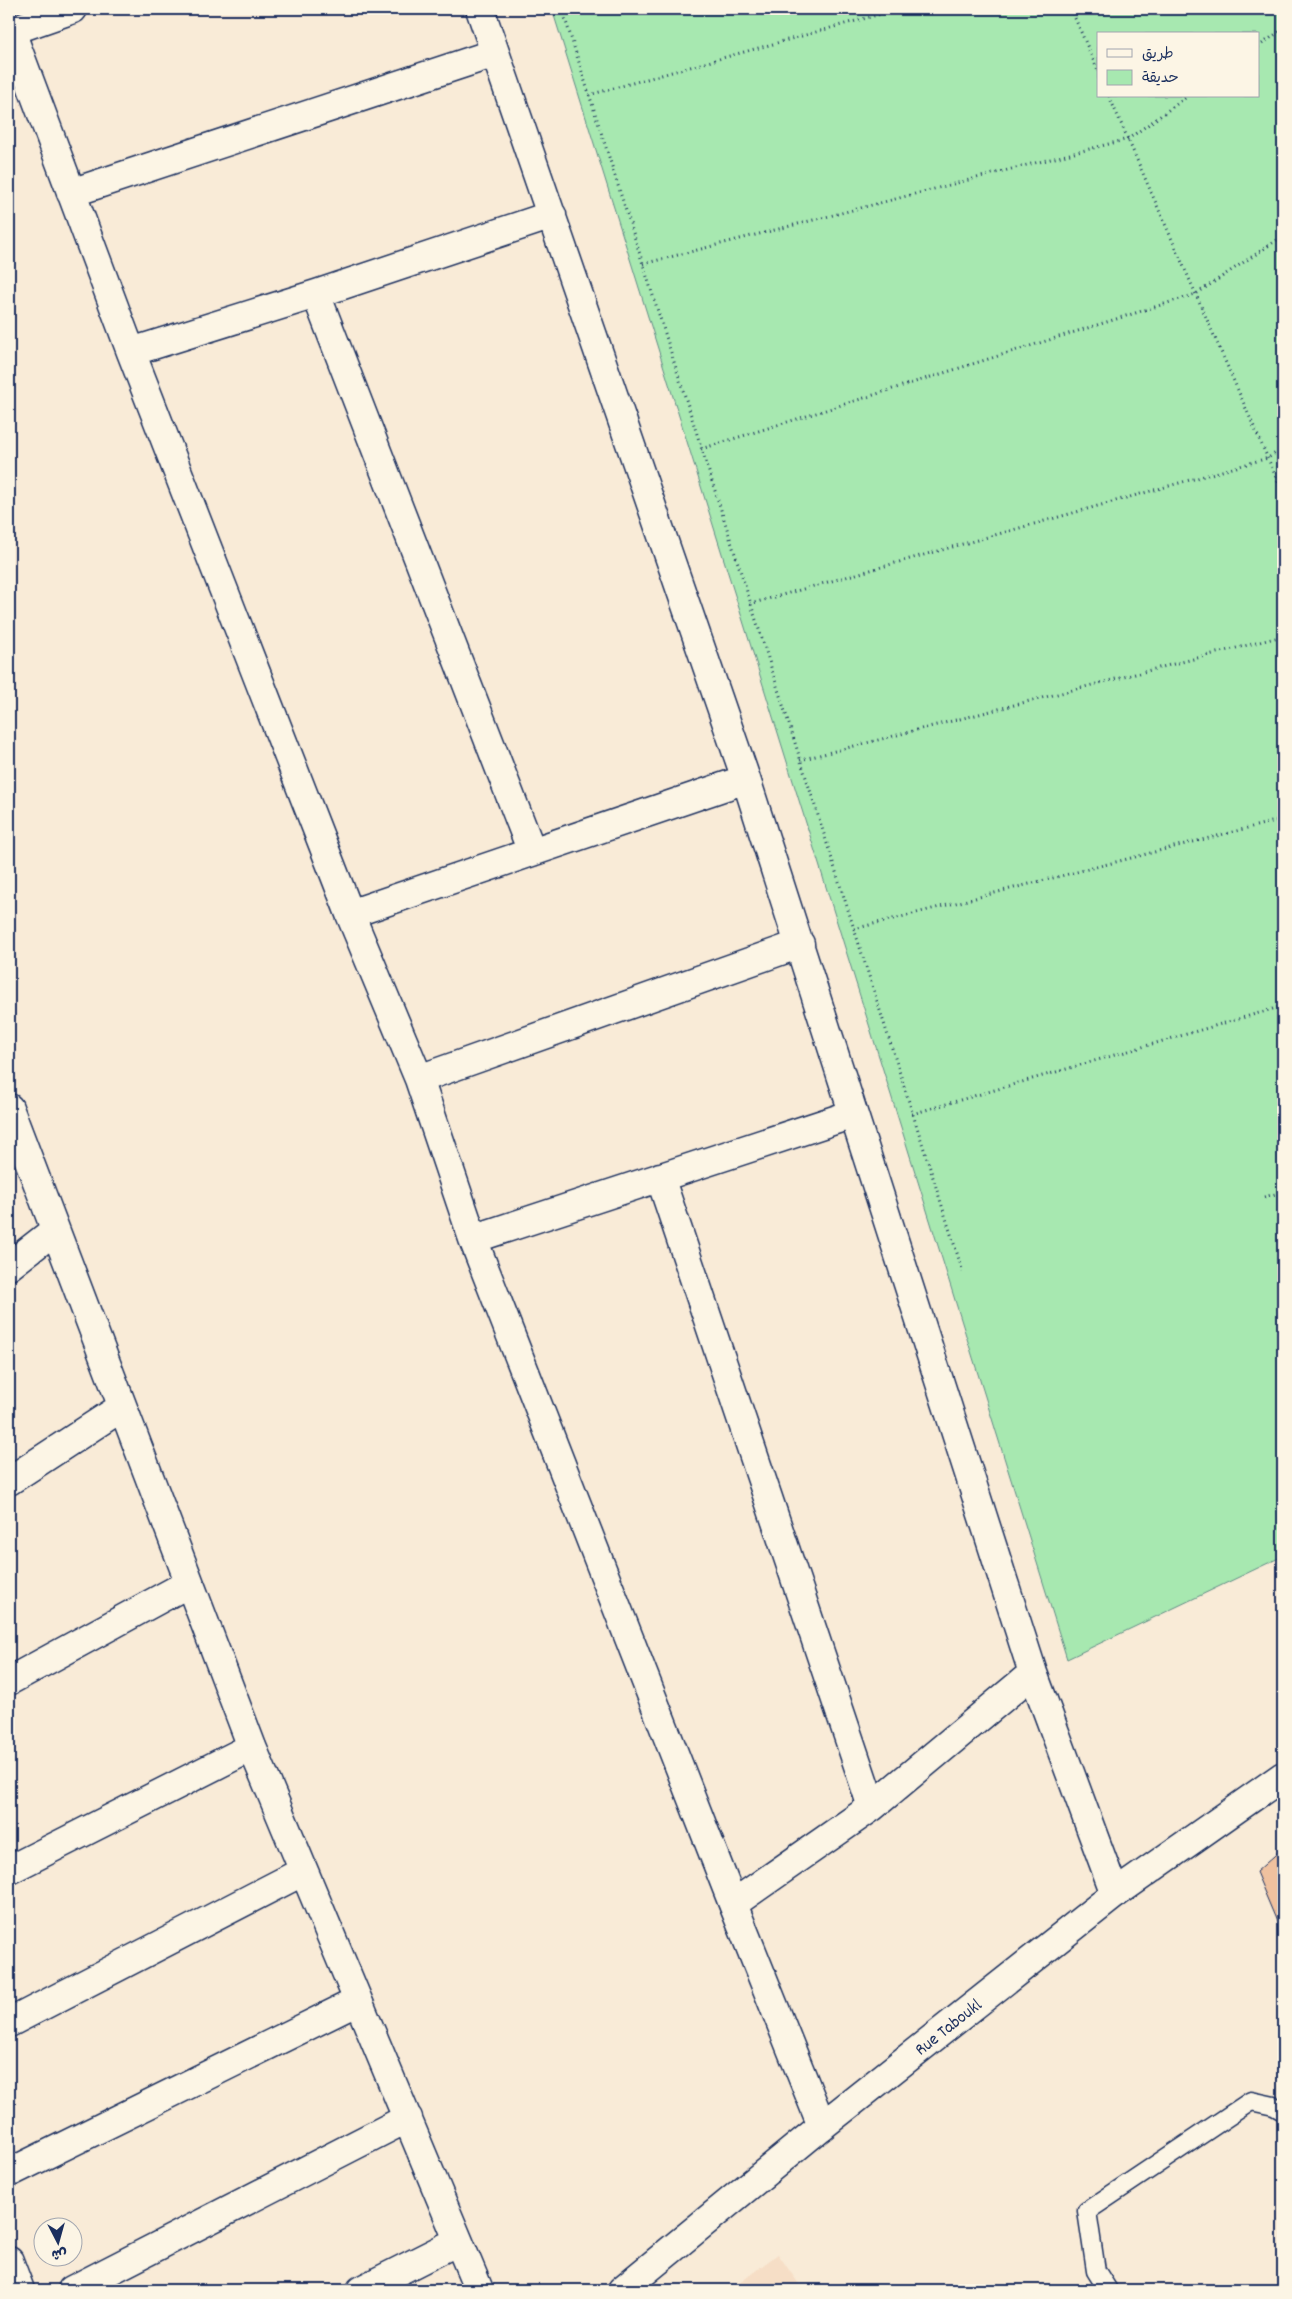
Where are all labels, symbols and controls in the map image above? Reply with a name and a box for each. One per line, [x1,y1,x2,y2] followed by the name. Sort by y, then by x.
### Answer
[1097,32,1260,98] legend
[1142,44,1174,66] text: طريق
[1142,68,1179,90] text: حديقة
[910,1993,989,2063] street label: Rue Taboukl
[32,2216,82,2266] north arrow
[50,2242,68,2264] text: ش

